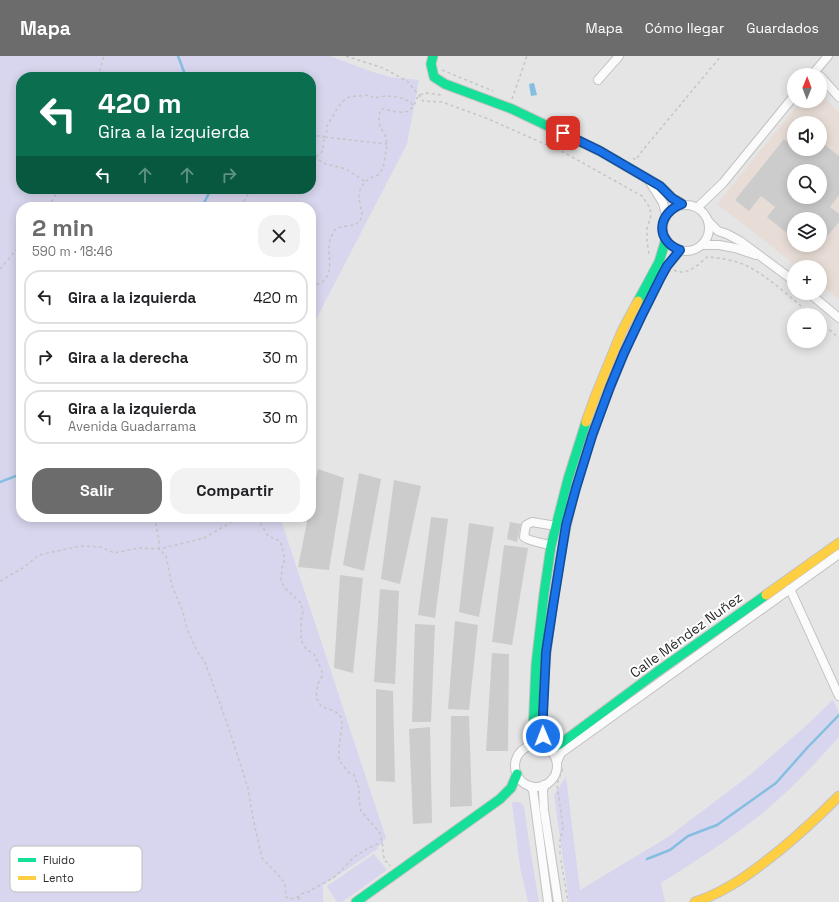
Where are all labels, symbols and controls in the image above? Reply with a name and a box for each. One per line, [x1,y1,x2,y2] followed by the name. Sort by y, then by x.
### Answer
[20,16,71,41] text: Mapa
[586,19,623,37] text: Mapa
[645,19,724,37] text: Cómo llegar
[746,19,819,37] text: Guardados
[787,68,827,108] north arrow
[787,68,827,348] map controls
[98,85,182,121] text: 420 m
[32,88,84,140] icon: left
[546,116,580,150] pin
[787,116,827,156] button: sound
[98,120,250,143] text: Gira a la izquierda
[552,122,574,144] icon: arrive
[92,164,114,186] icon: left
[134,164,156,186] icon: ahead
[176,164,198,186] icon: ahead
[218,164,240,186] icon: right
[787,164,827,204] button: search
[32,212,94,243] text: 2 min
[787,212,827,252] button: layers
[258,215,300,257] button: close
[32,243,113,260] text: 590 m · 18:46
[787,260,827,300] button: +
[34,286,56,308] icon: left
[68,288,196,307] text: Gira a la izquierda
[253,288,298,307] text: 420 m
[787,308,827,348] button: −
[34,346,56,368] icon: right
[68,348,188,367] text: Gira a la derecha
[263,348,298,367] text: 30 m
[68,399,196,418] text: Gira a la izquierda
[34,406,56,428] icon: left
[263,408,298,427] text: 30 m
[68,418,196,435] text: Avenida Guadarrama
[32,468,162,514] button: Salir
[170,468,300,514] button: Compartir
[626,588,746,682] street label: Calle Méndez Nuñez
[522,715,564,757] position arrow
[10,846,142,892] legend
[43,853,75,867] text: Fluido
[43,871,74,885] text: Lento

